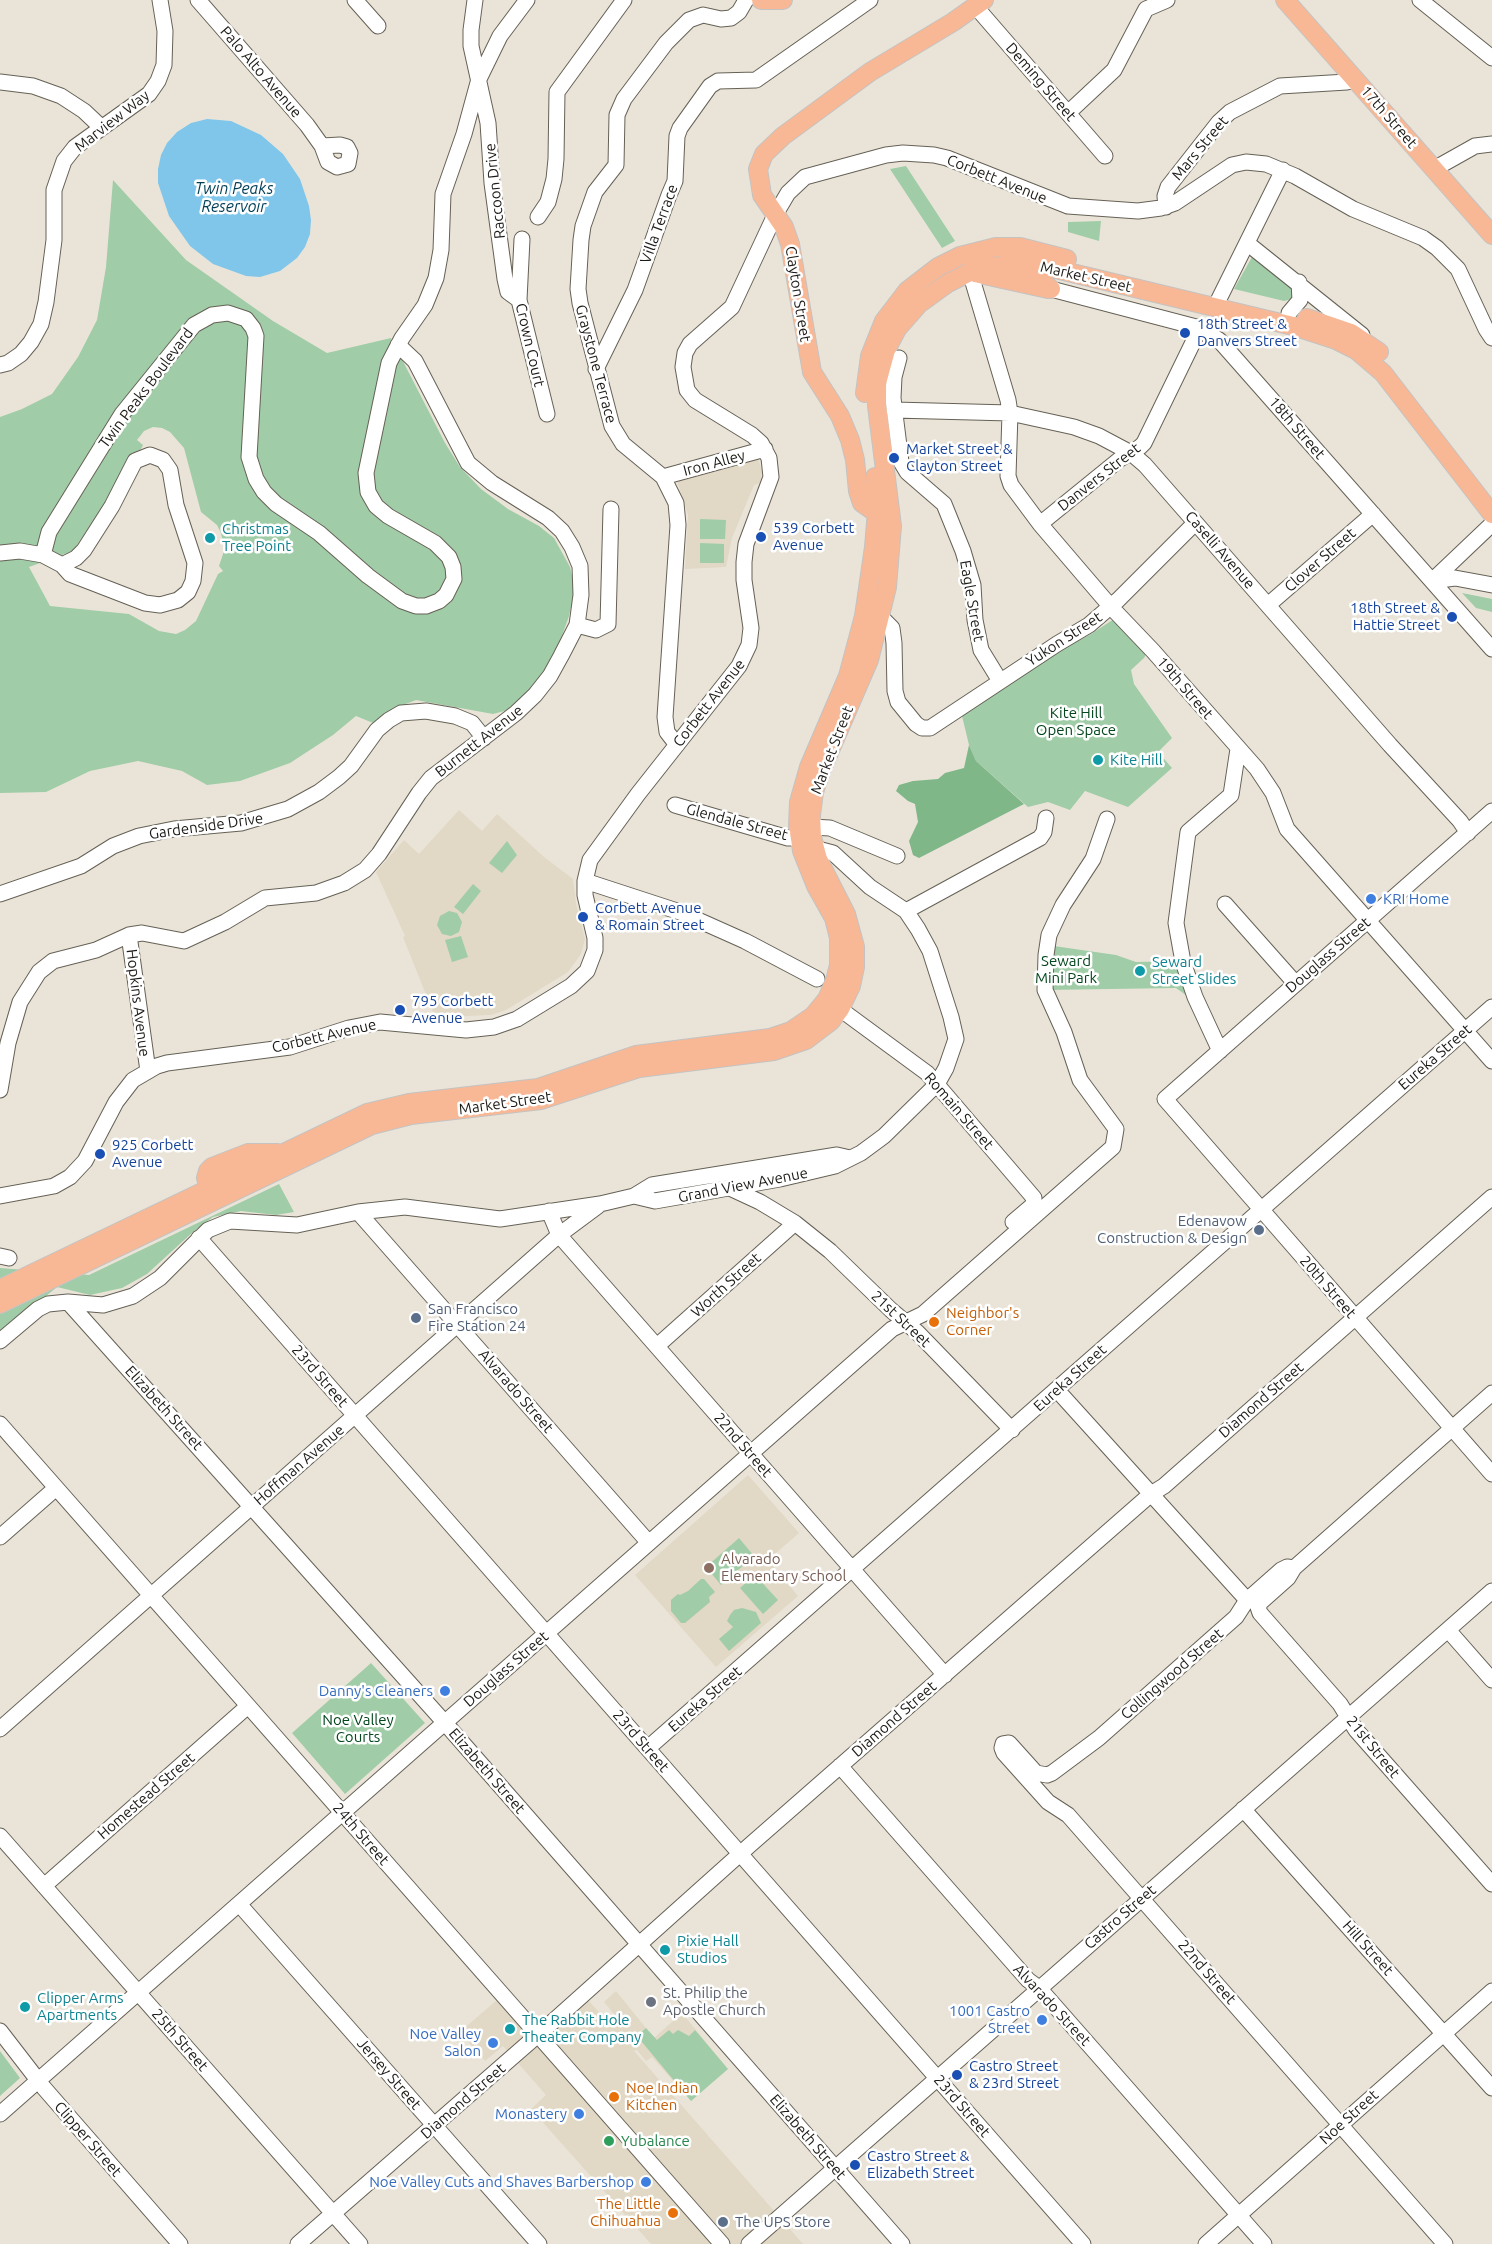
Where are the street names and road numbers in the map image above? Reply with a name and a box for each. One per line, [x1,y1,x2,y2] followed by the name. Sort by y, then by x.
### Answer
[216,23,306,121] street label: Palo Alto Avenue
[1002,39,1080,125] street label: Deming Street
[1357,82,1421,152] street label: 17th Street
[71,86,153,156] street label: Marview Way
[1168,112,1232,184] street label: Mars Street
[481,142,509,240] street label: Raccoon Drive
[944,151,1050,207] street label: Corbett Avenue
[636,182,682,266] street label: Villa Terrace
[782,245,814,343] street label: Clayton Street
[1039,258,1133,296] street label: Market Street
[512,301,548,389] street label: Crown Court
[571,303,621,425] street label: Graystone Terrace
[95,325,197,451] street label: Twin Peaks Boulevard
[1265,393,1329,463] street label: 18th Street
[1054,439,1144,515] street label: Danvers Street
[681,446,747,480] street label: Iron Alley
[1181,507,1259,593] street label: Caselli Avenue
[1281,524,1359,596] street label: Clover Street
[956,559,988,643] street label: Eagle Street
[1023,608,1105,670] street label: Yukon Street
[1153,653,1217,723] street label: 19th Street
[669,656,749,750] street label: Corbett Avenue
[432,701,526,781] street label: Burnett Avenue
[807,703,857,797] street label: Market Street
[684,800,790,844] street label: Glendale Street
[148,809,264,843] street label: Gardenside Drive
[1282,913,1374,997] street label: Douglass Street
[122,948,154,1058] street label: Hopkins Avenue
[270,1015,378,1057] street label: Corbett Avenue
[1395,1020,1475,1094] street label: Eureka Street
[921,1069,997,1153] street label: Romain Street
[458,1088,552,1118] street label: Market Street
[677,1164,809,1206] street label: Grand View Avenue
[687,1249,765,1321] street label: Worth Street
[1296,1252,1360,1322] street label: 20th Street
[868,1287,934,1351] street label: 21st Street
[288,1341,352,1411] street label: 23rd Street
[1030,1341,1110,1415] street label: Eureka Street
[475,1346,557,1436] street label: Alvarado Street
[1215,1358,1307,1442] street label: Diamond Street
[121,1362,207,1454] street label: Elizabeth Street
[710,1409,776,1481] street label: 22nd Street
[250,1421,348,1509] street label: Hoffman Avenue
[1117,1625,1227,1723] street label: Collingwood Street
[460,1627,552,1711] street label: Douglass Street
[665,1662,745,1736] street label: Eureka Street
[848,1677,940,1761] street label: Diamond Street
[609,1706,673,1776] street label: 23rd Street
[1343,1712,1403,1782] street label: 21st Street
[445,1725,529,1817] street label: Elizabeth Street
[94,1749,198,1843] street label: Homestead Street
[329,1799,393,1869] street label: 24th Street
[1080,1881,1160,1953] street label: Castro Street
[1339,1917,1397,1979] street label: Hill Street
[1174,1936,1240,2008] street label: 22nd Street
[1010,1960,1094,2050] street label: Alvarado Street
[148,2005,212,2075] street label: 25th Street
[353,2035,425,2113] street label: Jersey Street
[417,2059,509,2143] street label: Diamond Street
[930,2071,994,2141] street label: 23rd Street
[1316,2086,1382,2148] street label: Noe Street
[766,2091,850,2183] street label: Elizabeth Street
[51,2098,125,2180] street label: Clipper Street

